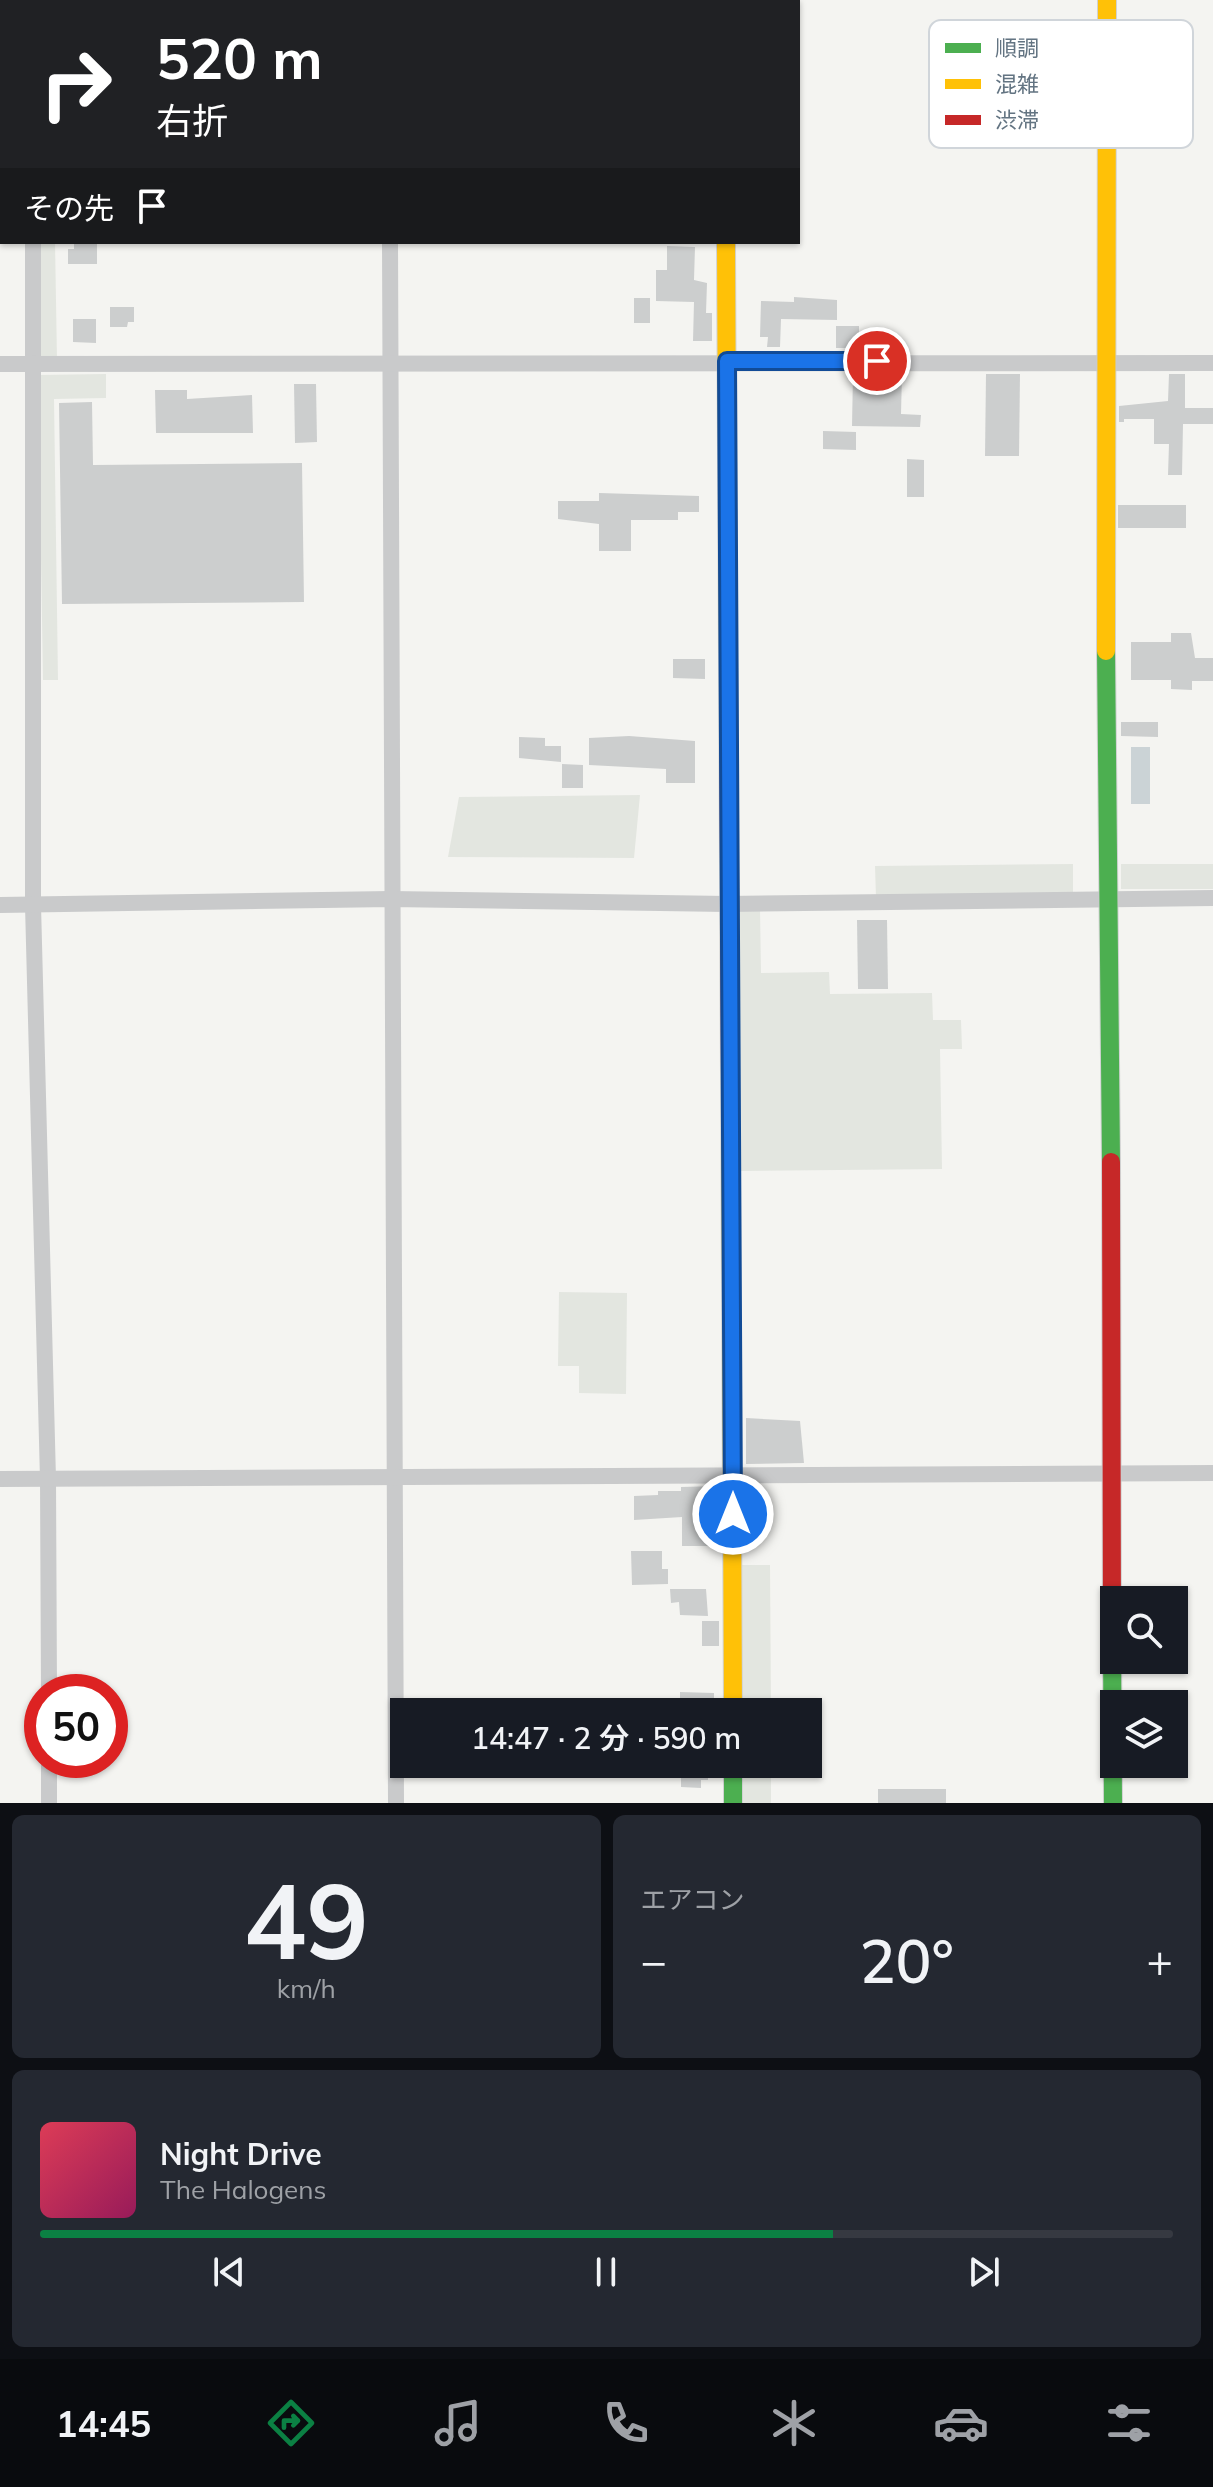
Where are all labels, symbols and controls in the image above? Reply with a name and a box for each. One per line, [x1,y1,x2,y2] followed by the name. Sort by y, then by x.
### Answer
[929,20,1193,148] legend
[156,23,323,93] text: 520 m
[24,32,128,136] icon: right
[995,34,1039,62] text: 順調
[995,70,1039,98] text: 混雑
[156,98,228,143] text: 右折
[995,106,1039,134] text: 渋滞
[130,184,174,228] icon: arrive
[24,189,114,227] text: その先
[843,327,911,395] pin
[855,339,899,383] icon: arrive
[691,1472,775,1556] position arrow
[1100,1586,1188,1778] map controls
[1100,1586,1188,1674] button: search
[24,1674,128,1778] speed limit sign: 50
[1100,1690,1188,1778] button: layers
[471,1719,741,1757] text: 14:47 · 2 分 · 590 m
[244,1854,369,1985] text: 49
[641,1883,745,1916] text: エアコン
[860,1923,954,1998] text: 20°
[641,1933,667,1988] text: −
[1147,1933,1173,1988] text: +
[277,1972,336,2005] text: km/h
[160,2135,322,2173] text: Night Drive
[160,2173,326,2206] text: The Halogens
[207,2250,251,2294] icon: previous
[584,2250,628,2294] icon: pause
[962,2250,1006,2294] icon: next
[263,2395,319,2451] icon: directions
[430,2395,486,2451] icon: music
[598,2395,654,2451] icon: phone
[766,2395,822,2451] icon: climate
[933,2395,989,2451] icon: car
[1101,2395,1157,2451] icon: filters
[56,2401,151,2446] text: 14:45

